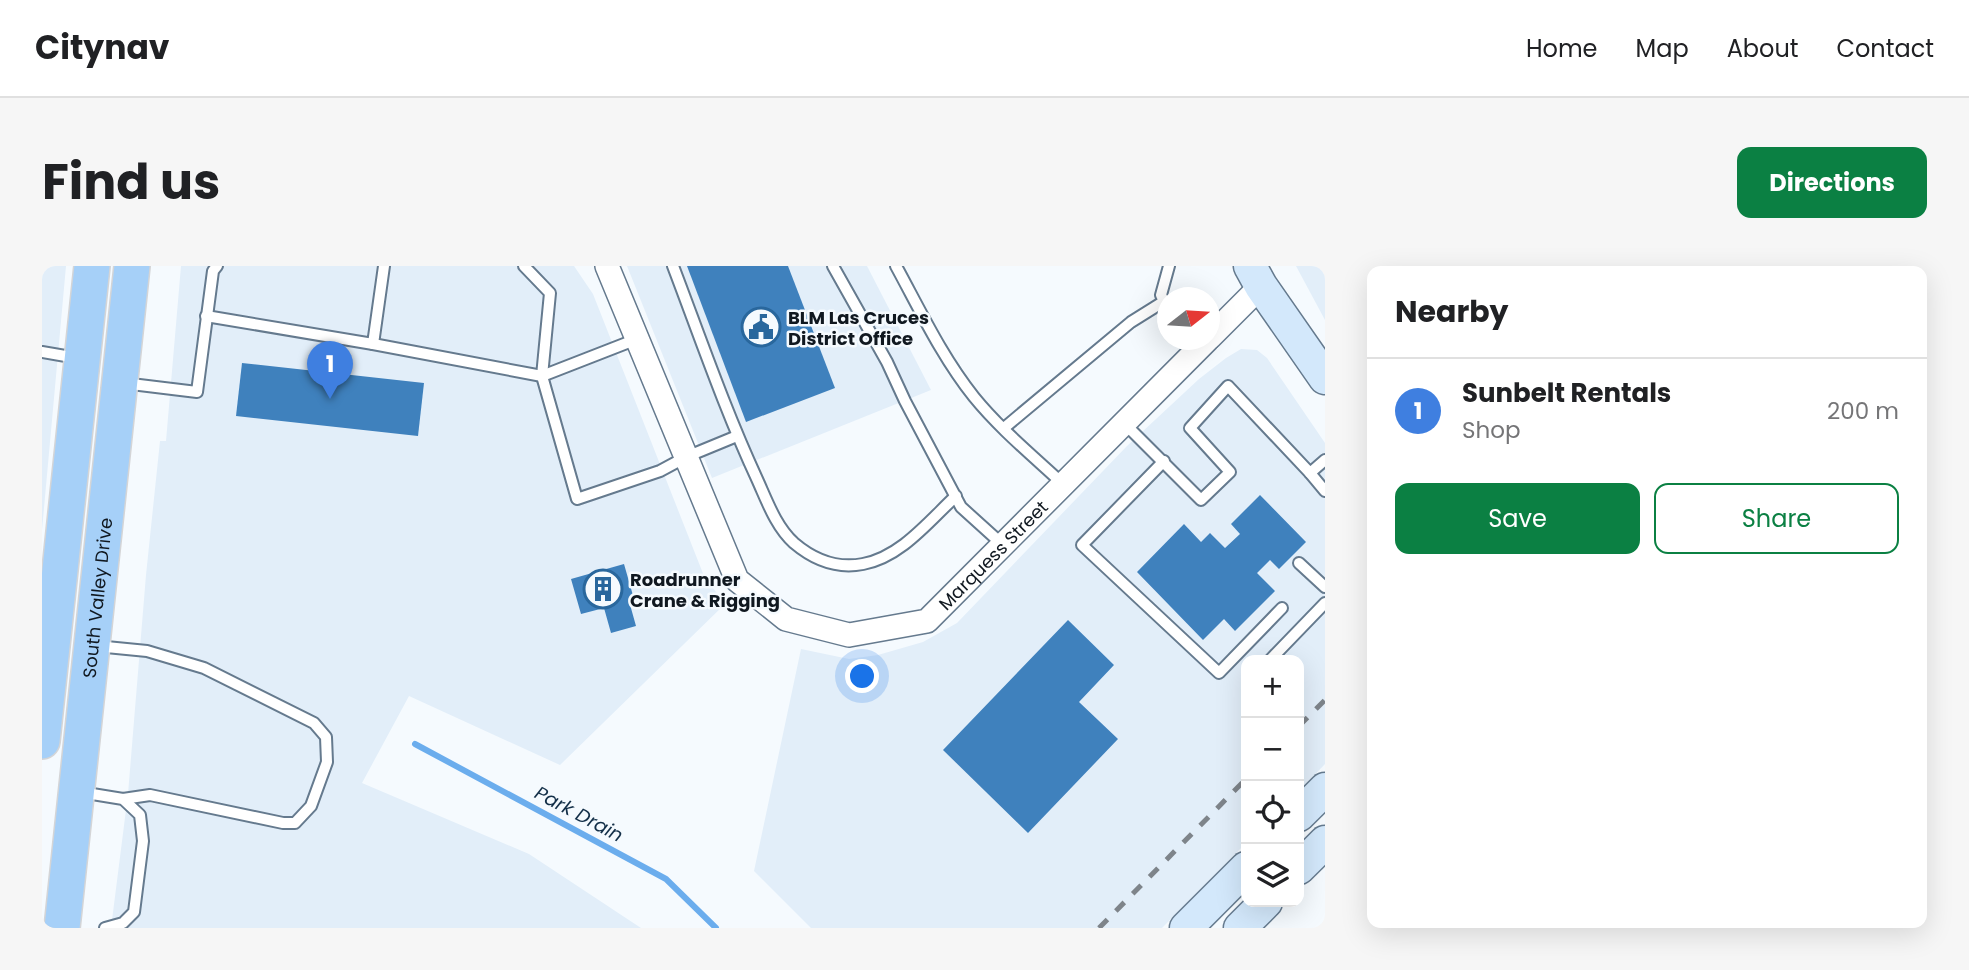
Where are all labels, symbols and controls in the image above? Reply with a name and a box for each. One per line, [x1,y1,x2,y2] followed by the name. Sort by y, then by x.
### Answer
[35,24,169,71] text: Citynav
[1526,32,1598,65] text: Home
[1636,32,1689,65] text: Map
[1727,32,1798,65] text: About
[1836,32,1934,65] text: Contact
[1737,147,1927,218] button: Directions
[42,148,220,216] text: Find us
[1157,287,1220,350] north arrow
[1395,290,1509,333] text: Nearby
[788,305,929,351] place label: BLM Las Cruces District Office
[740,306,782,348] public building icon: BLM Las Cruces District Office
[307,341,353,399] pin: 1
[1462,375,1671,411] text: Sunbelt Rentals
[1414,395,1422,427] text: 1
[1827,395,1899,427] text: 200 m
[1462,414,1521,446] text: Shop
[1395,483,1640,554] button: Save
[1654,483,1899,554] button: Share
[933,495,1053,615] street label: Marquess Street
[76,516,118,679] street label: South Valley Drive
[630,567,780,613] place label: Roadrunner Crane & Rigging
[582,568,624,610] building icon: Roadrunner Crane & Rigging
[1241,655,1304,907] map controls
[1241,655,1304,718] button: +
[845,659,879,693] your location
[1241,718,1304,781] button: −
[530,779,628,849] water label: Park Drain
[1241,781,1304,844] button: locate
[1241,844,1304,907] button: layers

